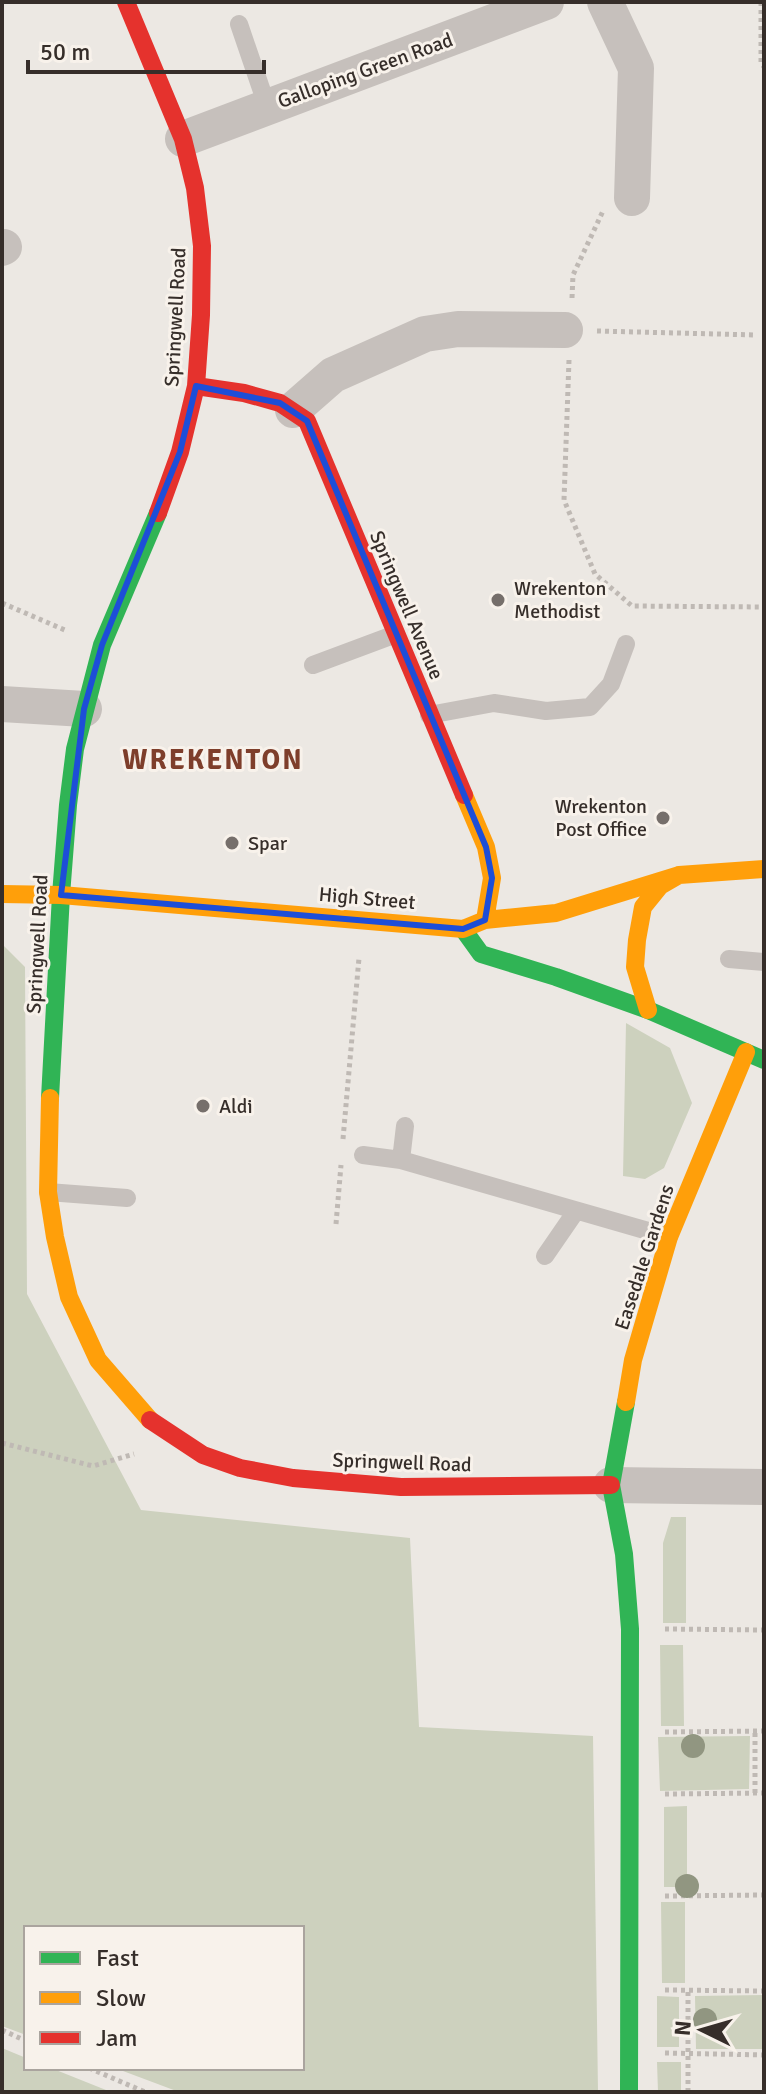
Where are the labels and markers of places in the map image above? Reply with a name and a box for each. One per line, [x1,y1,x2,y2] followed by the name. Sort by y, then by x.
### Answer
[514,576,606,624] place label: Wrekenton Methodist
[489,591,507,609] marker: Wrekenton Methodist
[555,794,647,842] place label: Wrekenton Post Office
[654,809,672,827] marker: Wrekenton Post Office
[248,831,288,856] place label: Spar
[223,834,241,852] marker: Spar
[219,1094,253,1119] place label: Aldi
[194,1097,212,1115] marker: Aldi

